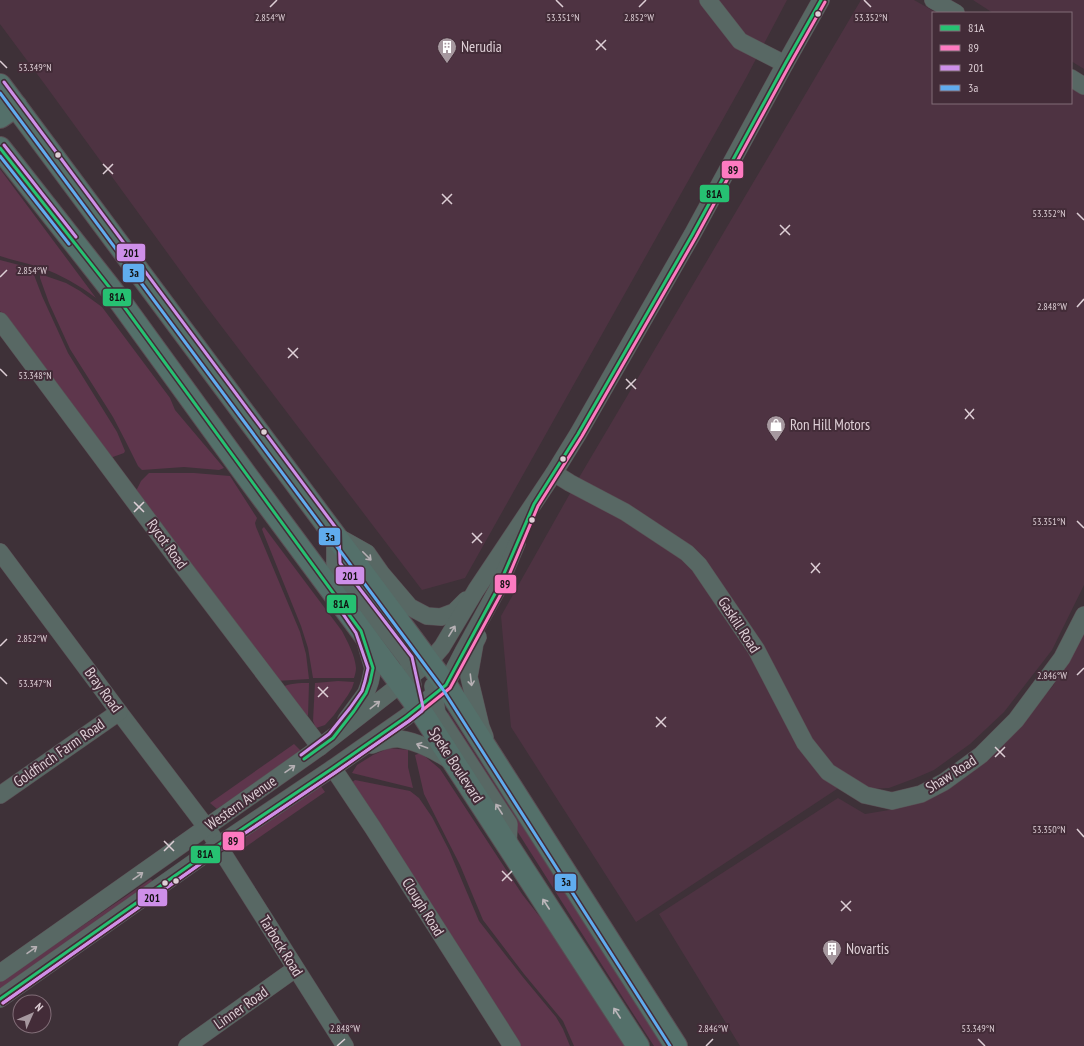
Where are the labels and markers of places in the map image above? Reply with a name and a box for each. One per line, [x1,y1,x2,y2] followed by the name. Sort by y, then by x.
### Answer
[813,9,823,19] unlabelled marker
[436,36,458,64] building icon: Nerudia
[461,37,502,56] place label: Nerudia
[53,150,63,160] unlabelled marker
[765,414,787,442] shop icon: Ron Hill Motors
[790,415,870,434] place label: Ron Hill Motors
[259,427,269,437] unlabelled marker
[558,454,568,464] unlabelled marker
[527,515,537,525] unlabelled marker
[171,876,181,886] unlabelled marker
[160,878,170,888] unlabelled marker
[821,938,843,966] building icon: Novartis
[846,939,889,958] place label: Novartis

